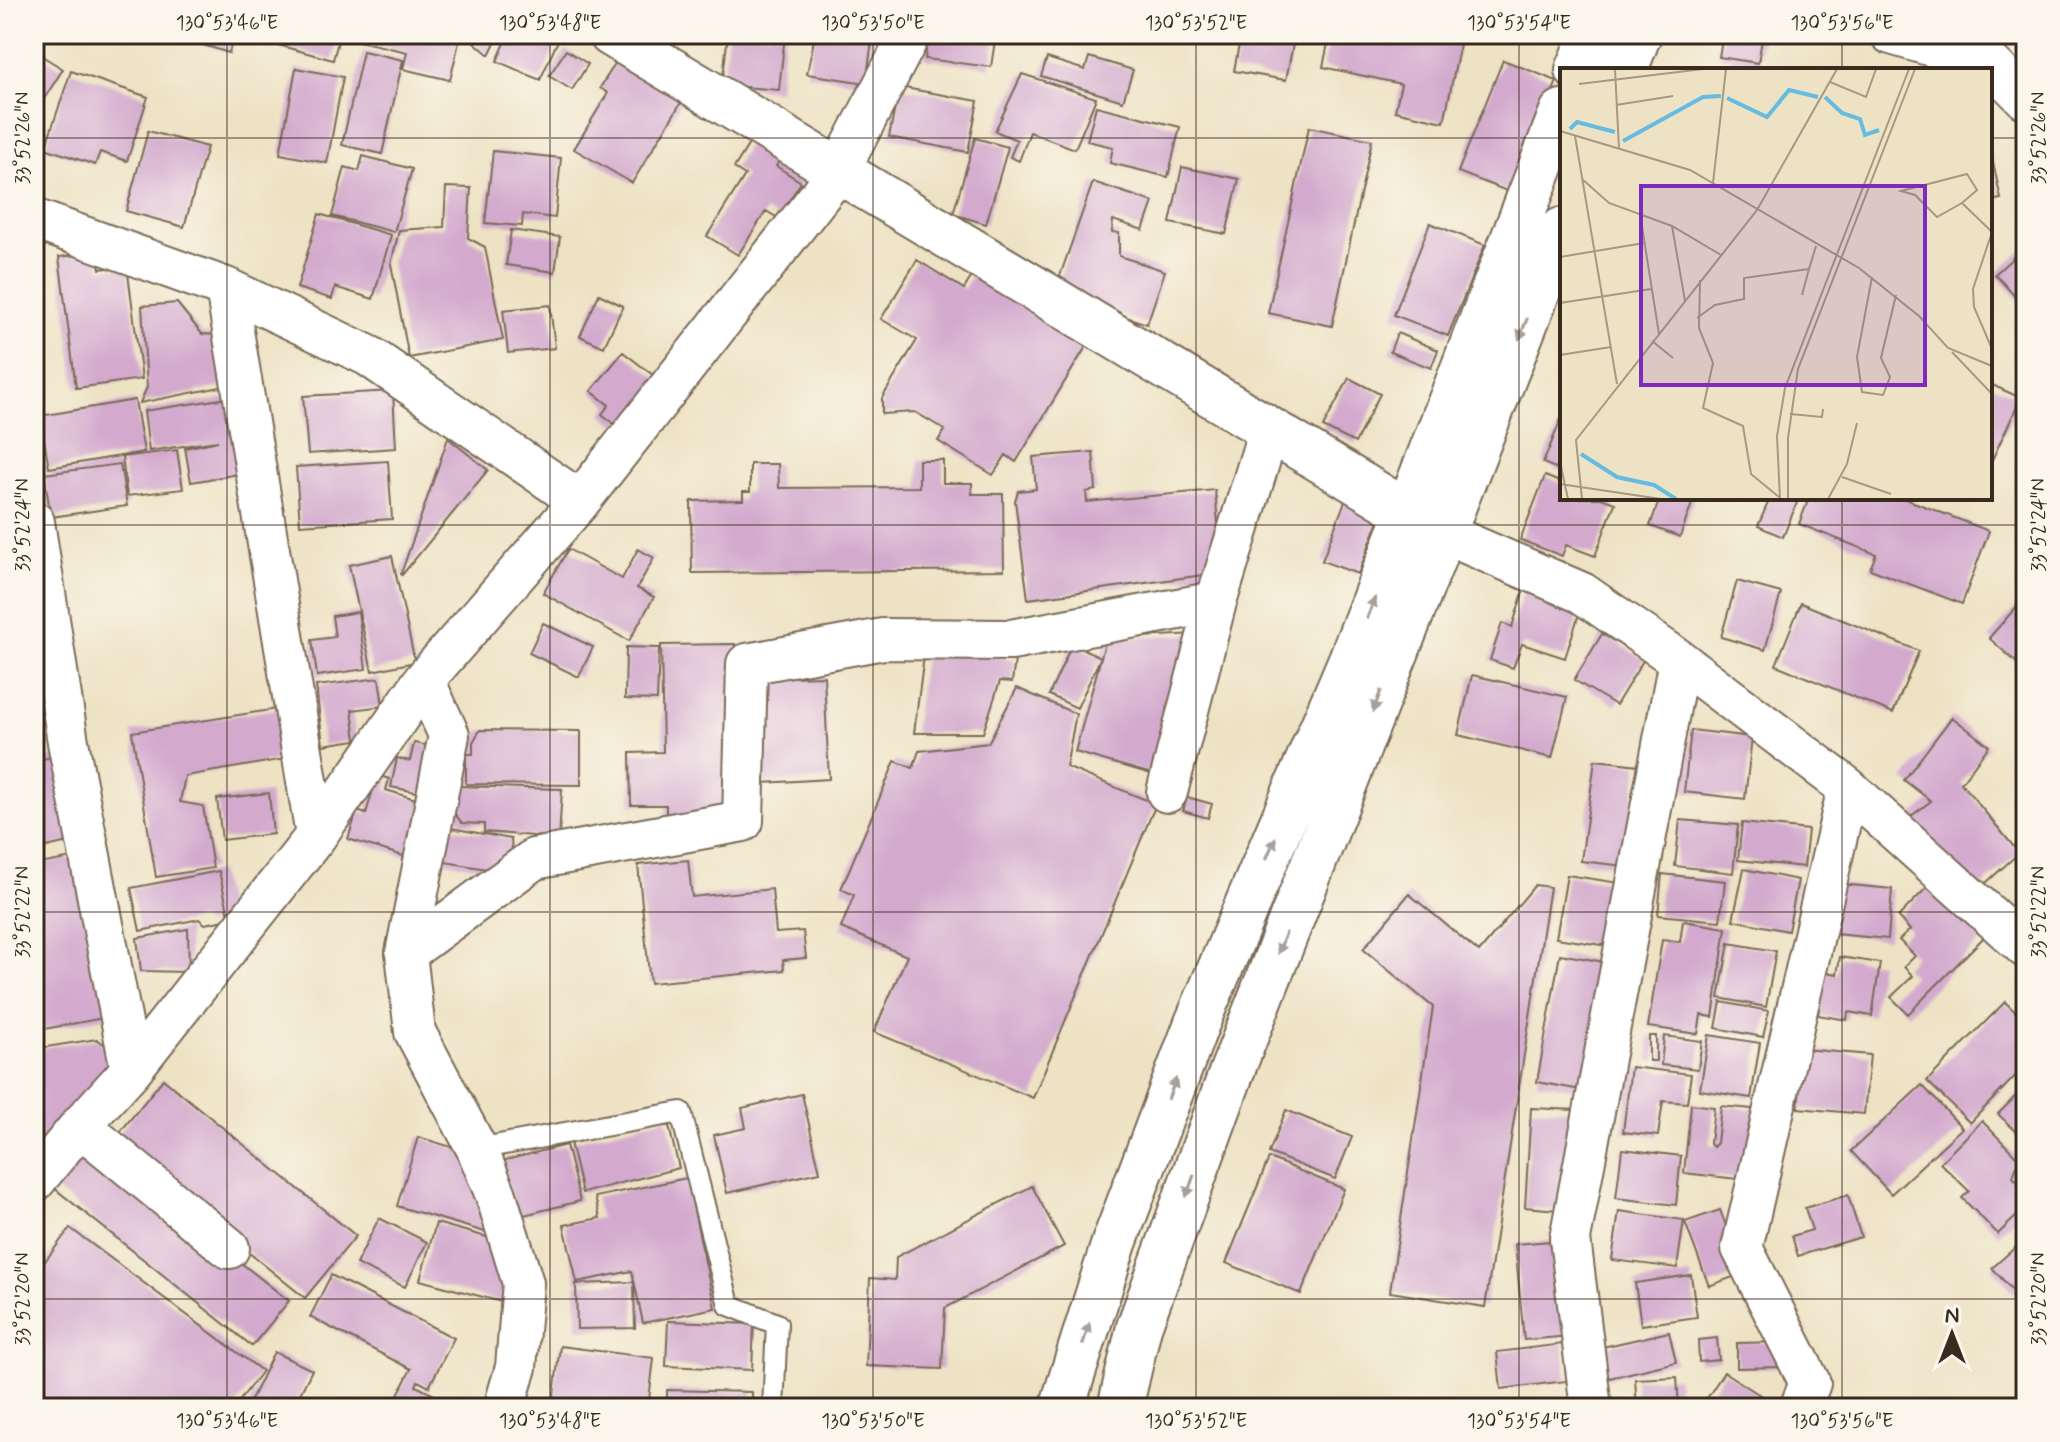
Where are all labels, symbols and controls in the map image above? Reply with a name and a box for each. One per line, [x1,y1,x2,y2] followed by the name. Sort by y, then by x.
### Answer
[176,10,278,37] text: 130°53'46"E
[499,10,601,37] text: 130°53'48"E
[821,10,925,37] text: 130°53'50"E
[1145,10,1247,37] text: 130°53'52"E
[1467,10,1571,37] text: 130°53'54"E
[1791,10,1893,37] text: 130°53'56"E
[1560,68,1992,500] inset map
[10,92,37,184] text: 33°52'26"N
[2026,92,2053,184] text: 33°52'26"N
[1516,317,1529,341] one-way arrow
[10,478,37,572] text: 33°52'24"N
[2026,478,2053,572] text: 33°52'24"N
[1365,596,1377,620] one-way arrow
[1370,689,1383,713] one-way arrow
[1265,836,1278,860] one-way arrow
[10,866,37,958] text: 33°52'22"N
[2026,866,2053,958] text: 33°52'22"N
[1275,931,1288,955] one-way arrow
[1166,1077,1179,1101] one-way arrow
[1183,1174,1196,1198] one-way arrow
[10,1253,37,1345] text: 33°52'20"N
[2026,1253,2053,1345] text: 33°52'20"N
[1912,1294,1992,1374] north arrow
[1945,1302,1959,1330] text: N
[1080,1321,1092,1345] one-way arrow
[176,1408,278,1435] text: 130°53'46"E
[499,1408,601,1435] text: 130°53'48"E
[821,1408,925,1435] text: 130°53'50"E
[1145,1408,1247,1435] text: 130°53'52"E
[1467,1408,1571,1435] text: 130°53'54"E
[1791,1408,1893,1435] text: 130°53'56"E

